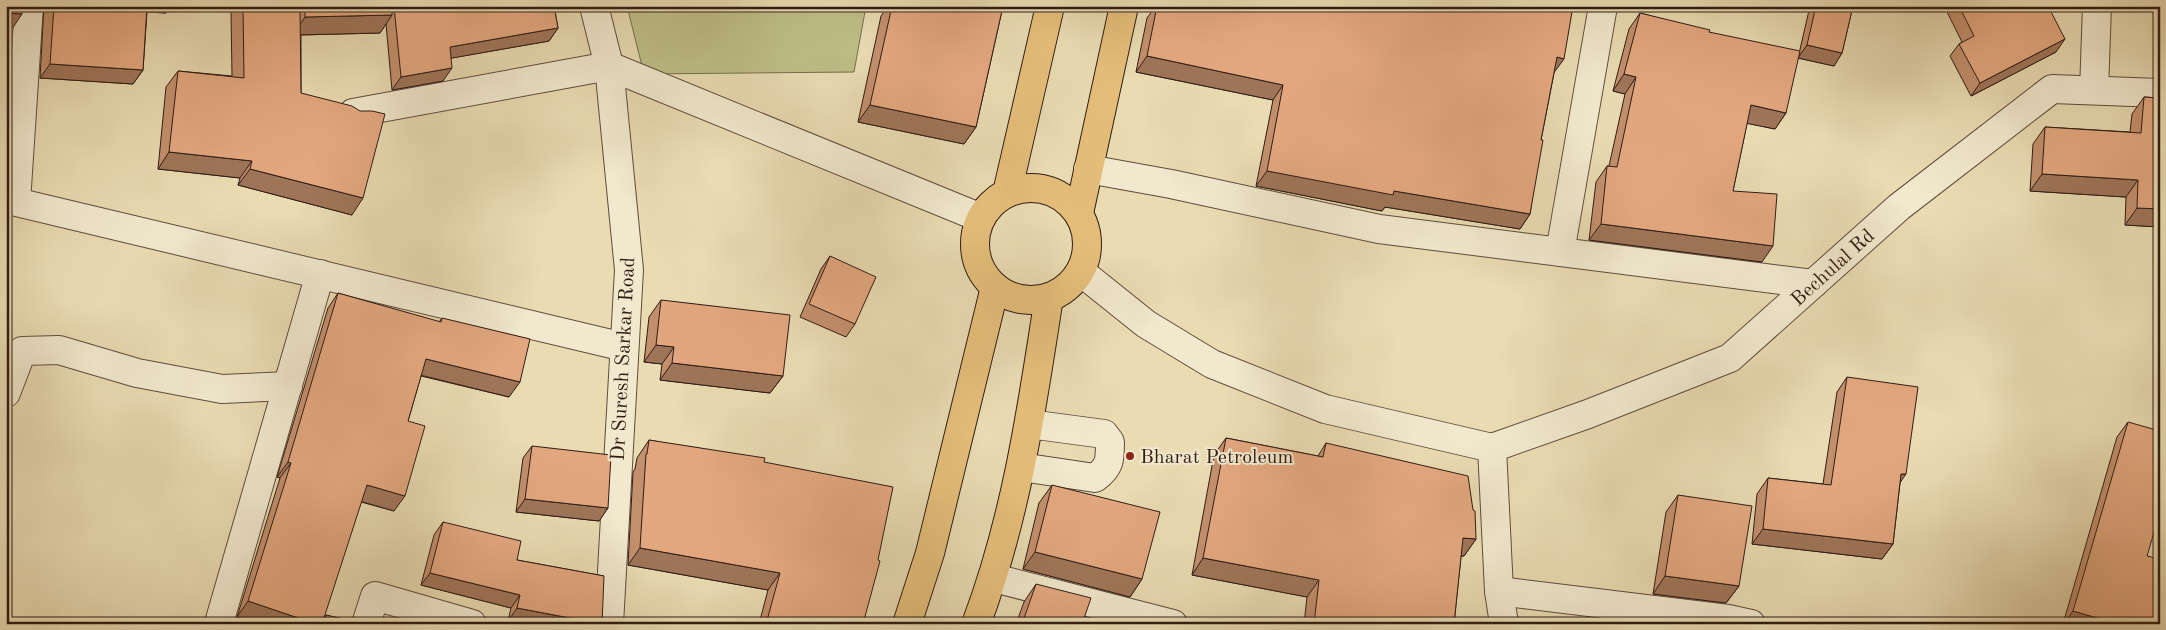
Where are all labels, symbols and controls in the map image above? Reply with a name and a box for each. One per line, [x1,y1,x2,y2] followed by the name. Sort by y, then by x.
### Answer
[1788,226,1879,311] street label: Bechulal Rd
[609,257,639,462] street label: Dr Suresh Sarkar Road
[1140,448,1293,468] place label: Bharat Petroleum
[1124,450,1136,462] marker: Bharat Petroleum

